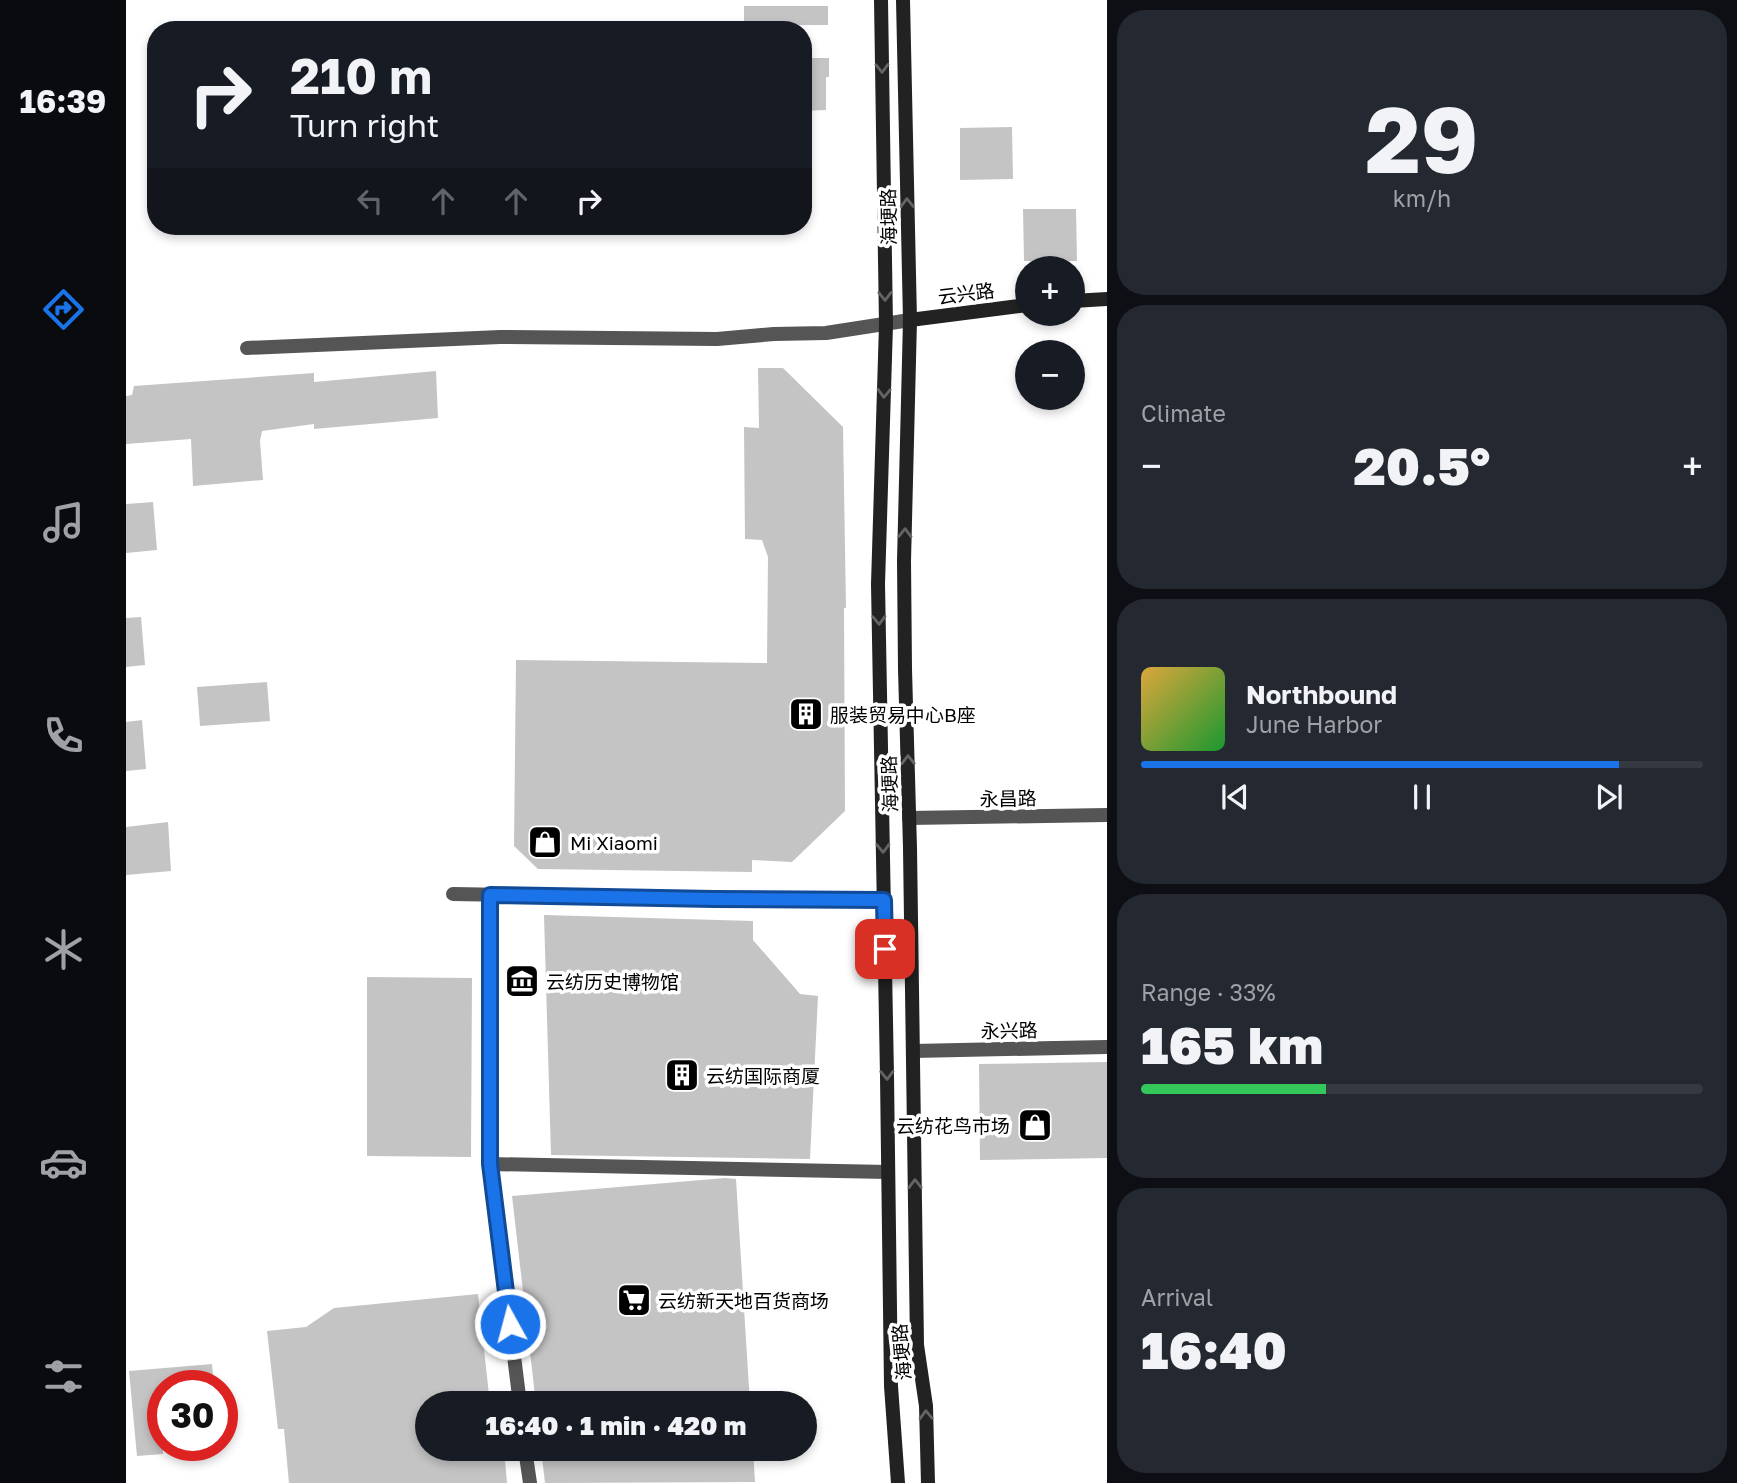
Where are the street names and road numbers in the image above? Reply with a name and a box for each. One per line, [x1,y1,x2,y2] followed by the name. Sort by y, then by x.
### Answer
[876,188,900,246] street label: 海埂路
[936,278,996,308] street label: 云兴路
[877,755,901,813] street label: 海埂路
[979,786,1037,810] street label: 永昌路
[980,1018,1038,1042] street label: 永兴路
[887,1323,915,1381] street label: 海埂路

